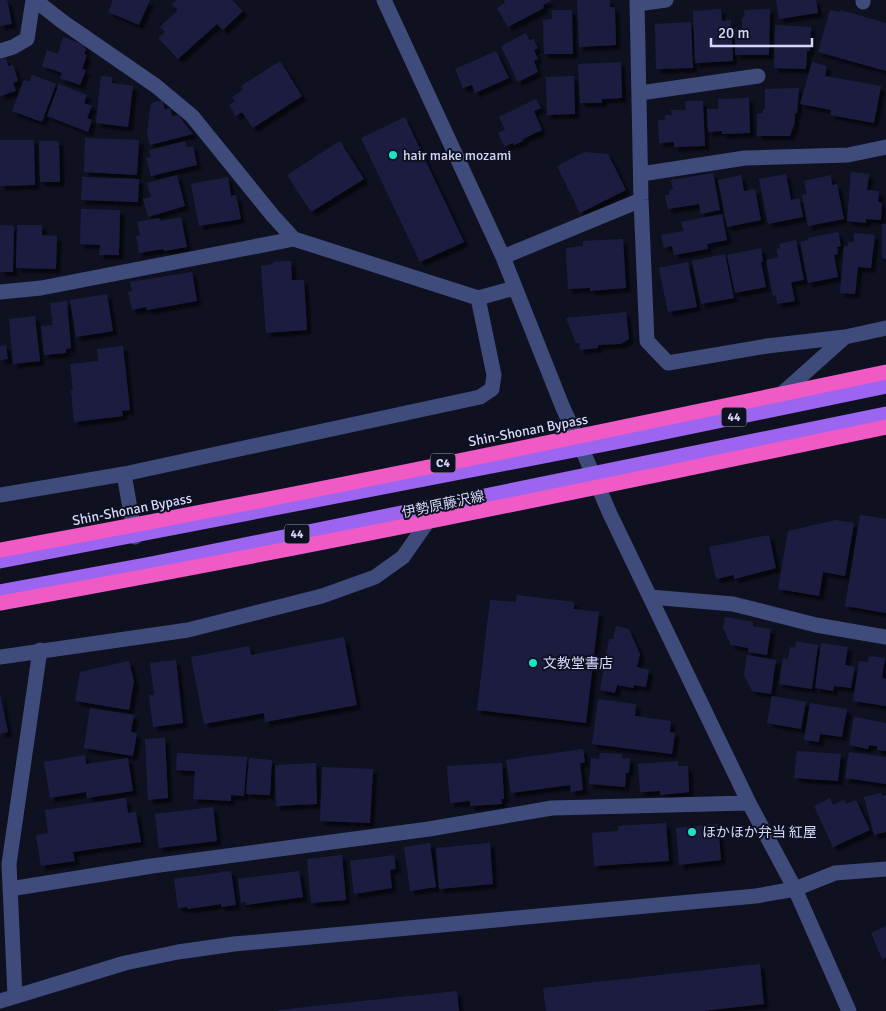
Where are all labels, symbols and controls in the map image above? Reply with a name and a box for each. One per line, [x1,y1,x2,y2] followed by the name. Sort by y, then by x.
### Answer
[711,15,812,47] scale bar
[718,24,749,42] text: 20 m
[403,147,511,164] place label: hair make mozami
[387,149,399,161] marker: hair make mozami
[722,408,746,427] road number: 44
[467,411,589,450] street label: Shin-Shonan Bypass
[430,453,456,472] road number: C4
[400,487,486,522] street label: 伊勢原藤沢線
[71,490,193,529] street label: Shin-Shonan Bypass
[284,524,310,544] road number: 44
[543,655,613,672] place label: 文教堂書店
[527,657,539,669] marker: 文教堂書店
[702,824,817,841] place label: ほかほか弁当 紅屋
[686,826,698,838] marker: ほかほか弁当 紅屋

